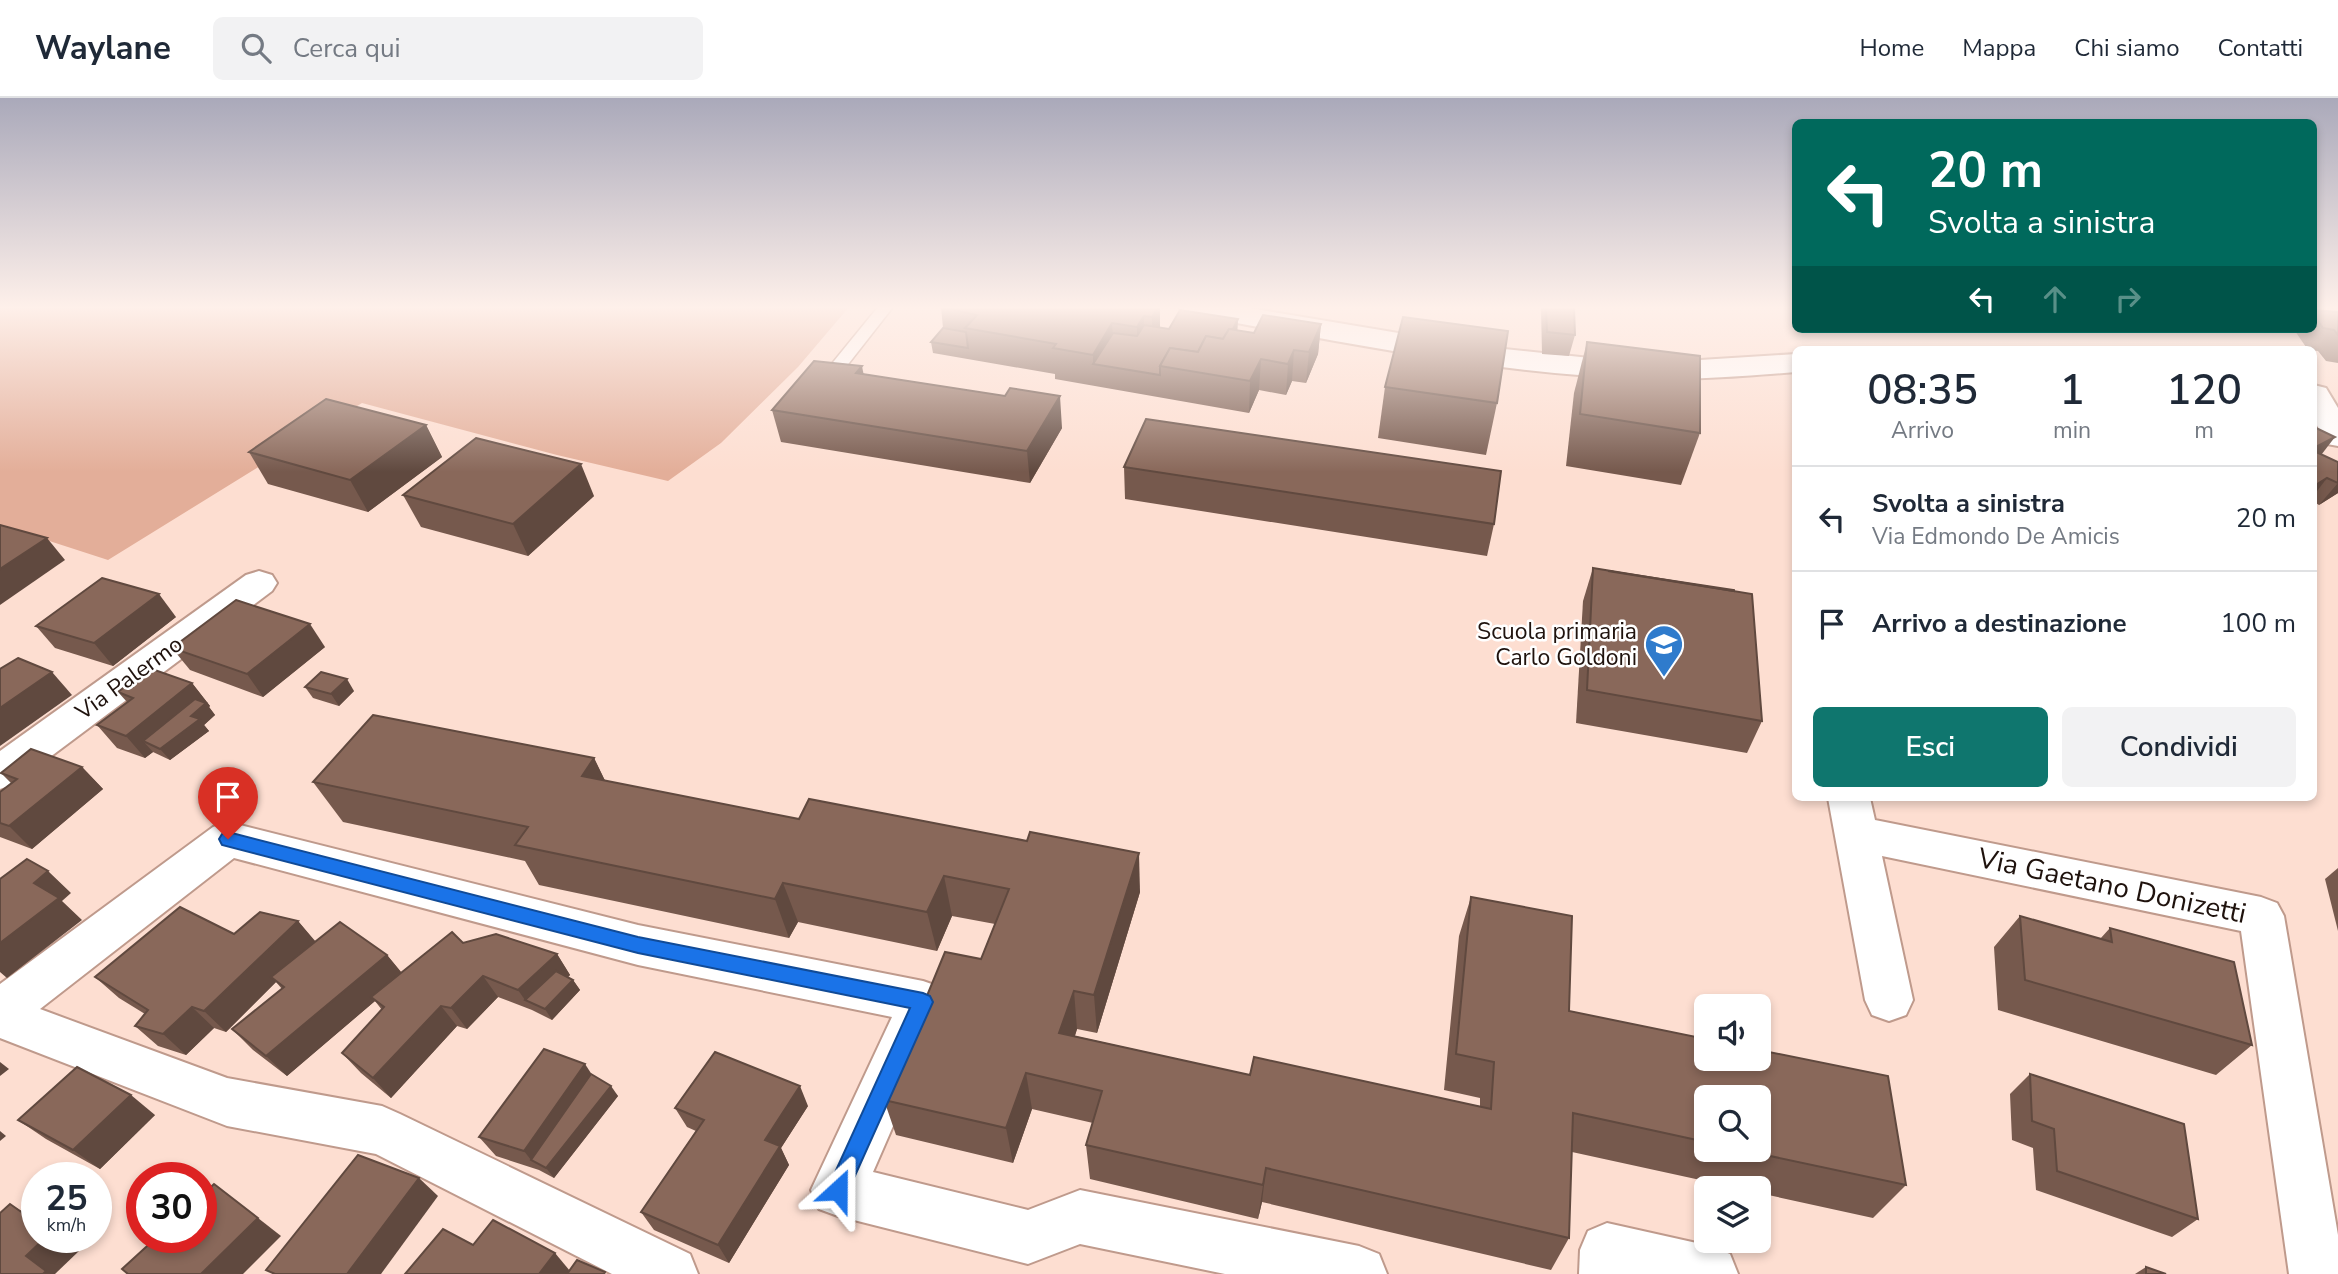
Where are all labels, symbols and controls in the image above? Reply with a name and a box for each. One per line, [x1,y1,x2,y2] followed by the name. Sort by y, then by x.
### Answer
[213,17,703,80] search box
[35,26,171,71] text: Waylane
[237,29,275,67] icon: search
[293,31,401,66] text: Cerca qui
[1859,32,1924,64] text: Home
[1962,32,2036,64] text: Mappa
[2074,32,2180,64] text: Chi siamo
[2218,32,2303,64] text: Contatti
[1928,137,2043,204] text: 20 m
[1813,147,1904,238] icon: left
[1928,201,2155,244] text: Svolta a sinistra
[1963,280,2001,318] icon: left
[2036,280,2074,318] icon: ahead
[2109,280,2147,318] icon: right
[1867,362,1978,419] text: 08:35
[2059,362,2085,419] text: 1
[2166,362,2242,419] text: 120
[1891,415,1954,446] text: Arrivo
[2053,415,2091,446] text: min
[2194,415,2214,446] text: m
[1872,486,2065,521] text: Svolta a sinistra
[1813,500,1851,538] icon: left
[2236,501,2296,536] text: 20 m
[1872,521,2120,552] text: Via Edmondo De Amicis
[1813,605,1851,643] icon: arrive
[1872,606,2127,641] text: Arrivo a destinazione
[2220,606,2296,641] text: 100 m
[1477,616,1637,673] place label: Scuola primaria Carlo Goldoni
[1643,623,1685,678] school or university icon: Scuola primaria Carlo Goldoni
[68,629,189,728] street label: Via Palermo
[1813,707,2048,787] button: Esci
[2062,707,2296,787] button: Condividi
[198,767,258,839] pin
[209,778,247,816] icon: arrive
[1973,839,2250,933] street label: Via Gaetano Donizetti
[1694,994,1771,1253] map controls
[1694,994,1771,1071] button: sound
[1694,1085,1771,1162] button: search
[801,1153,875,1227] position arrow
[126,1162,217,1253] speed limit sign: 30
[45,1175,88,1222] text: 25
[1694,1176,1771,1253] button: layers
[47,1213,86,1237] text: km/h

